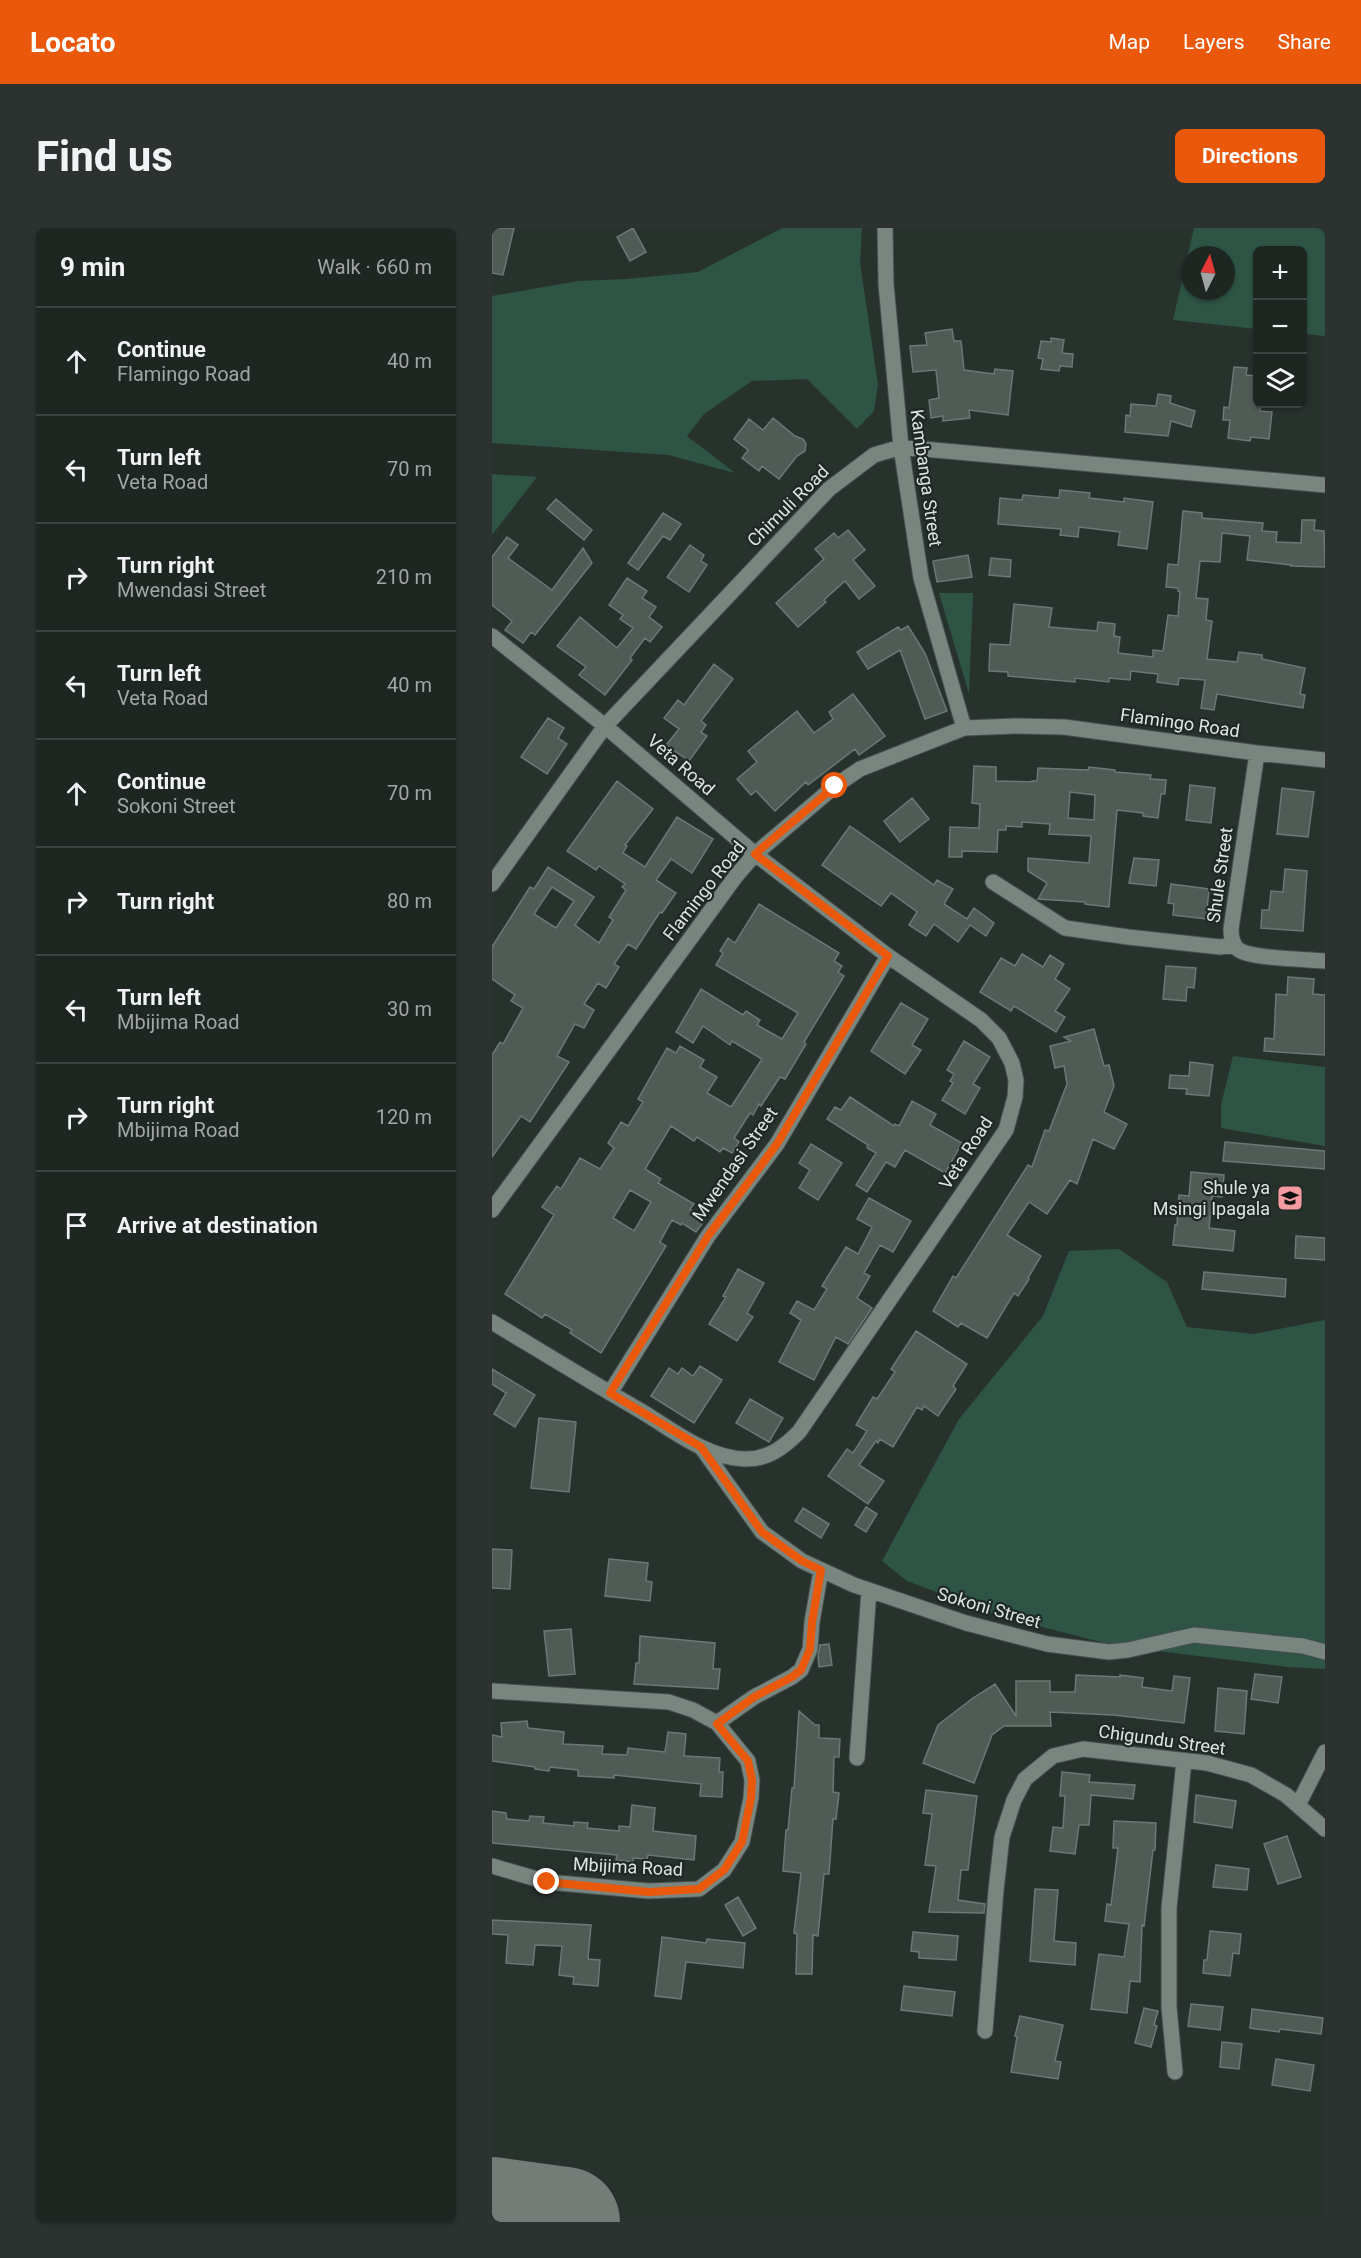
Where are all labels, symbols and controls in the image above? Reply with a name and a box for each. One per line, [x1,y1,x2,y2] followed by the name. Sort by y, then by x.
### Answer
[30,26,115,59] text: Locato
[1108,30,1150,54] text: Map
[1183,30,1244,54] text: Layers
[1277,30,1331,54] text: Share
[1175,129,1325,183] button: Directions
[36,132,173,181] text: Find us
[1181,246,1235,300] north arrow
[1253,246,1307,408] map controls
[1253,246,1307,300] button: +
[60,252,125,282] text: 9 min
[317,255,432,279] text: Walk · 660 m
[1253,300,1307,354] button: −
[117,337,206,362] text: Continue
[60,345,93,378] icon: ahead
[387,349,432,373] text: 40 m
[1253,354,1307,408] button: layers
[117,362,251,386] text: Flamingo Road
[906,408,947,548] street label: Kambanga Street
[117,445,201,470] text: Turn left
[60,453,93,486] icon: left
[387,457,432,481] text: 70 m
[743,461,833,551] street label: Chimuli Road
[117,470,208,494] text: Veta Road
[117,553,214,578] text: Turn right
[60,561,93,594] icon: right
[376,565,432,589] text: 210 m
[117,578,266,602] text: Mwendasi Street
[117,661,201,686] text: Turn left
[60,669,93,702] icon: left
[387,673,432,697] text: 40 m
[117,686,208,710] text: Veta Road
[1119,704,1241,741] street label: Flamingo Road
[643,730,719,799] street label: Veta Road
[117,769,206,794] text: Continue
[821,772,847,798] route start
[60,777,93,810] icon: ahead
[387,781,432,805] text: 70 m
[117,794,235,818] text: Sokoni Street
[1202,826,1237,924] street label: Shule Street
[658,837,749,945] street label: Flamingo Road
[60,885,93,918] icon: right
[117,889,214,914] text: Turn right
[387,889,432,913] text: 80 m
[117,985,201,1010] text: Turn left
[60,993,93,1026] icon: left
[387,997,432,1021] text: 30 m
[117,1010,239,1034] text: Mbijima Road
[117,1093,214,1118] text: Turn right
[60,1101,93,1134] icon: right
[687,1103,782,1225] street label: Mwendasi Street
[376,1105,432,1129] text: 120 m
[934,1113,997,1193] street label: Veta Road
[117,1118,239,1142] text: Mbijima Road
[1153,1177,1270,1219] place label: Shule ya Msingi Ipagala
[1275,1183,1305,1213] school or university icon: Shule ya Msingi Ipagala
[60,1209,93,1242] icon: arrive
[117,1213,318,1238] text: Arrive at destination
[935,1583,1043,1632] street label: Sokoni Street
[1097,1720,1227,1759] street label: Chigundu Street
[572,1853,684,1880] street label: Mbijima Road
[533,1868,559,1894] route end

